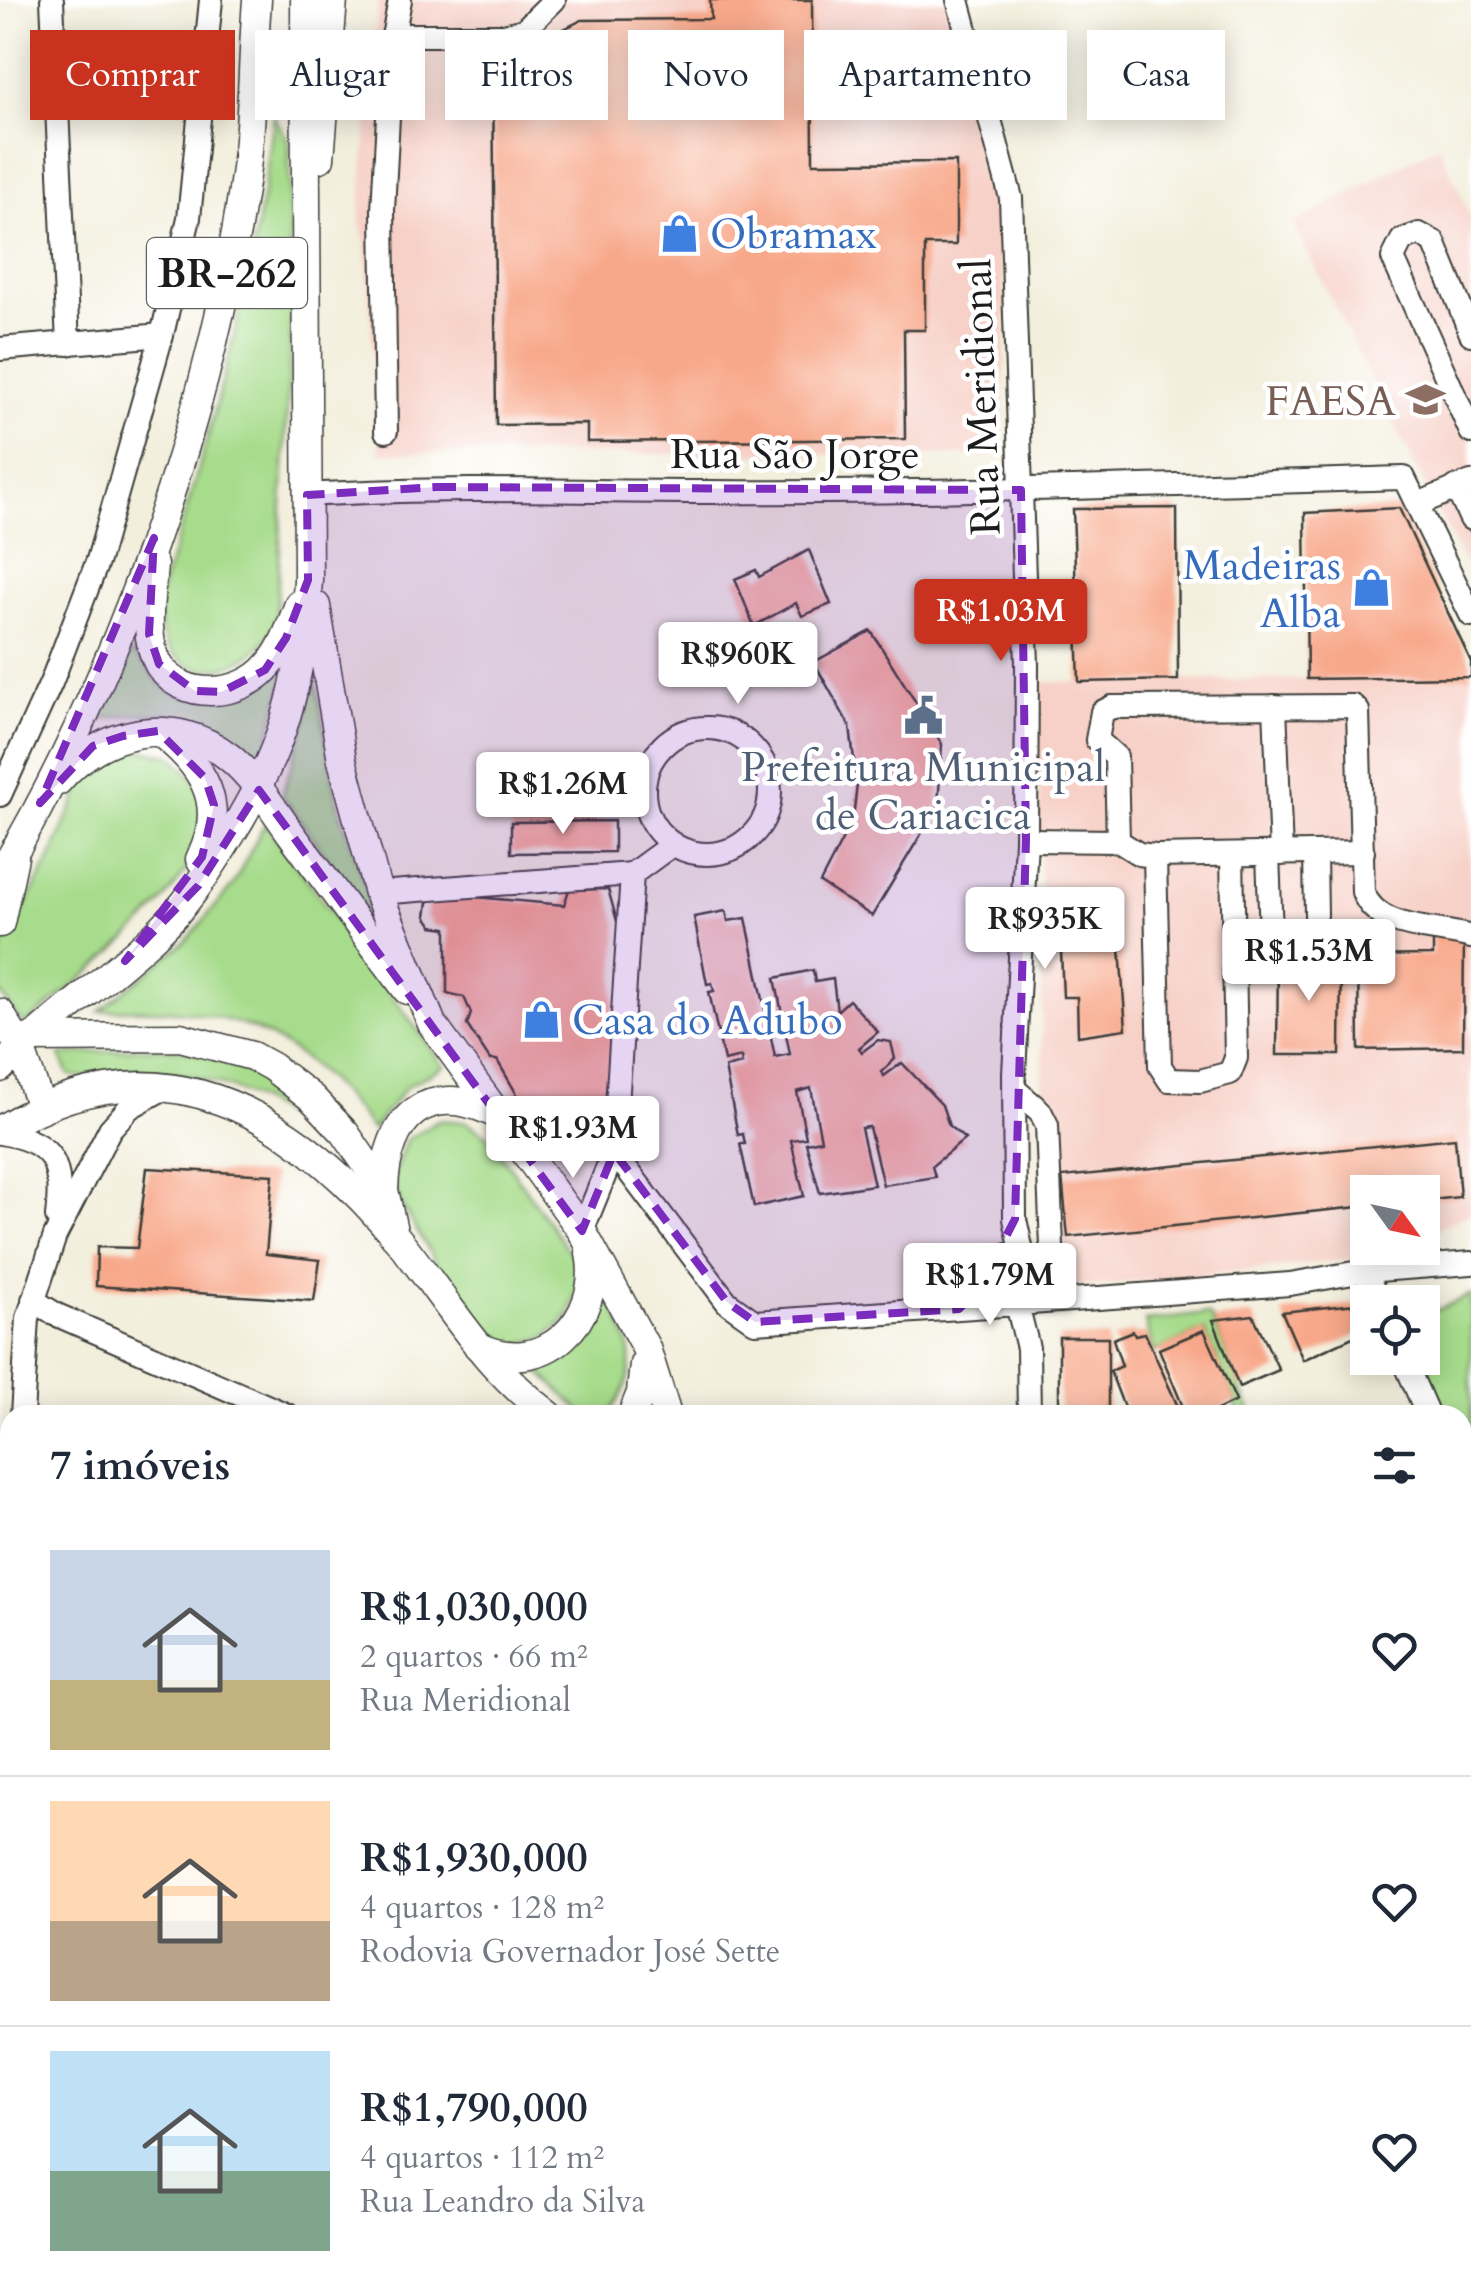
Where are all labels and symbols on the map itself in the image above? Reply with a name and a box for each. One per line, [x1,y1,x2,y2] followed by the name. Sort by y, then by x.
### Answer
[710,206,877,263] place label: Obramax
[659,212,701,254] shop icon: Obramax
[147,238,307,308] road number: BR-262
[948,258,1015,536] street label: Rua Meridional
[1265,373,1396,430] place label: FAESA
[1405,379,1447,421] school or university icon: FAESA
[670,426,920,483] street label: Rua São Jorge
[1183,537,1341,642] place label: Madeiras Alba
[1350,567,1392,609] shop icon: Madeiras Alba
[909,579,1093,664] pin: R$1.03M
[657,622,819,707] pin: R$960K
[902,694,944,736] public building icon: Prefeitura Municipal de Cariacica
[741,739,1105,844] place label: Prefeitura Municipal de Cariacica
[471,752,655,837] pin: R$1.26M
[964,887,1126,972] pin: R$935K
[1217,919,1401,1004] pin: R$1.53M
[572,992,843,1049] place label: Casa do Adubo
[521,998,563,1040] shop icon: Casa do Adubo
[481,1096,665,1181] pin: R$1.93M
[1350,1175,1440,1265] north arrow
[898,1243,1082,1328] pin: R$1.79M

